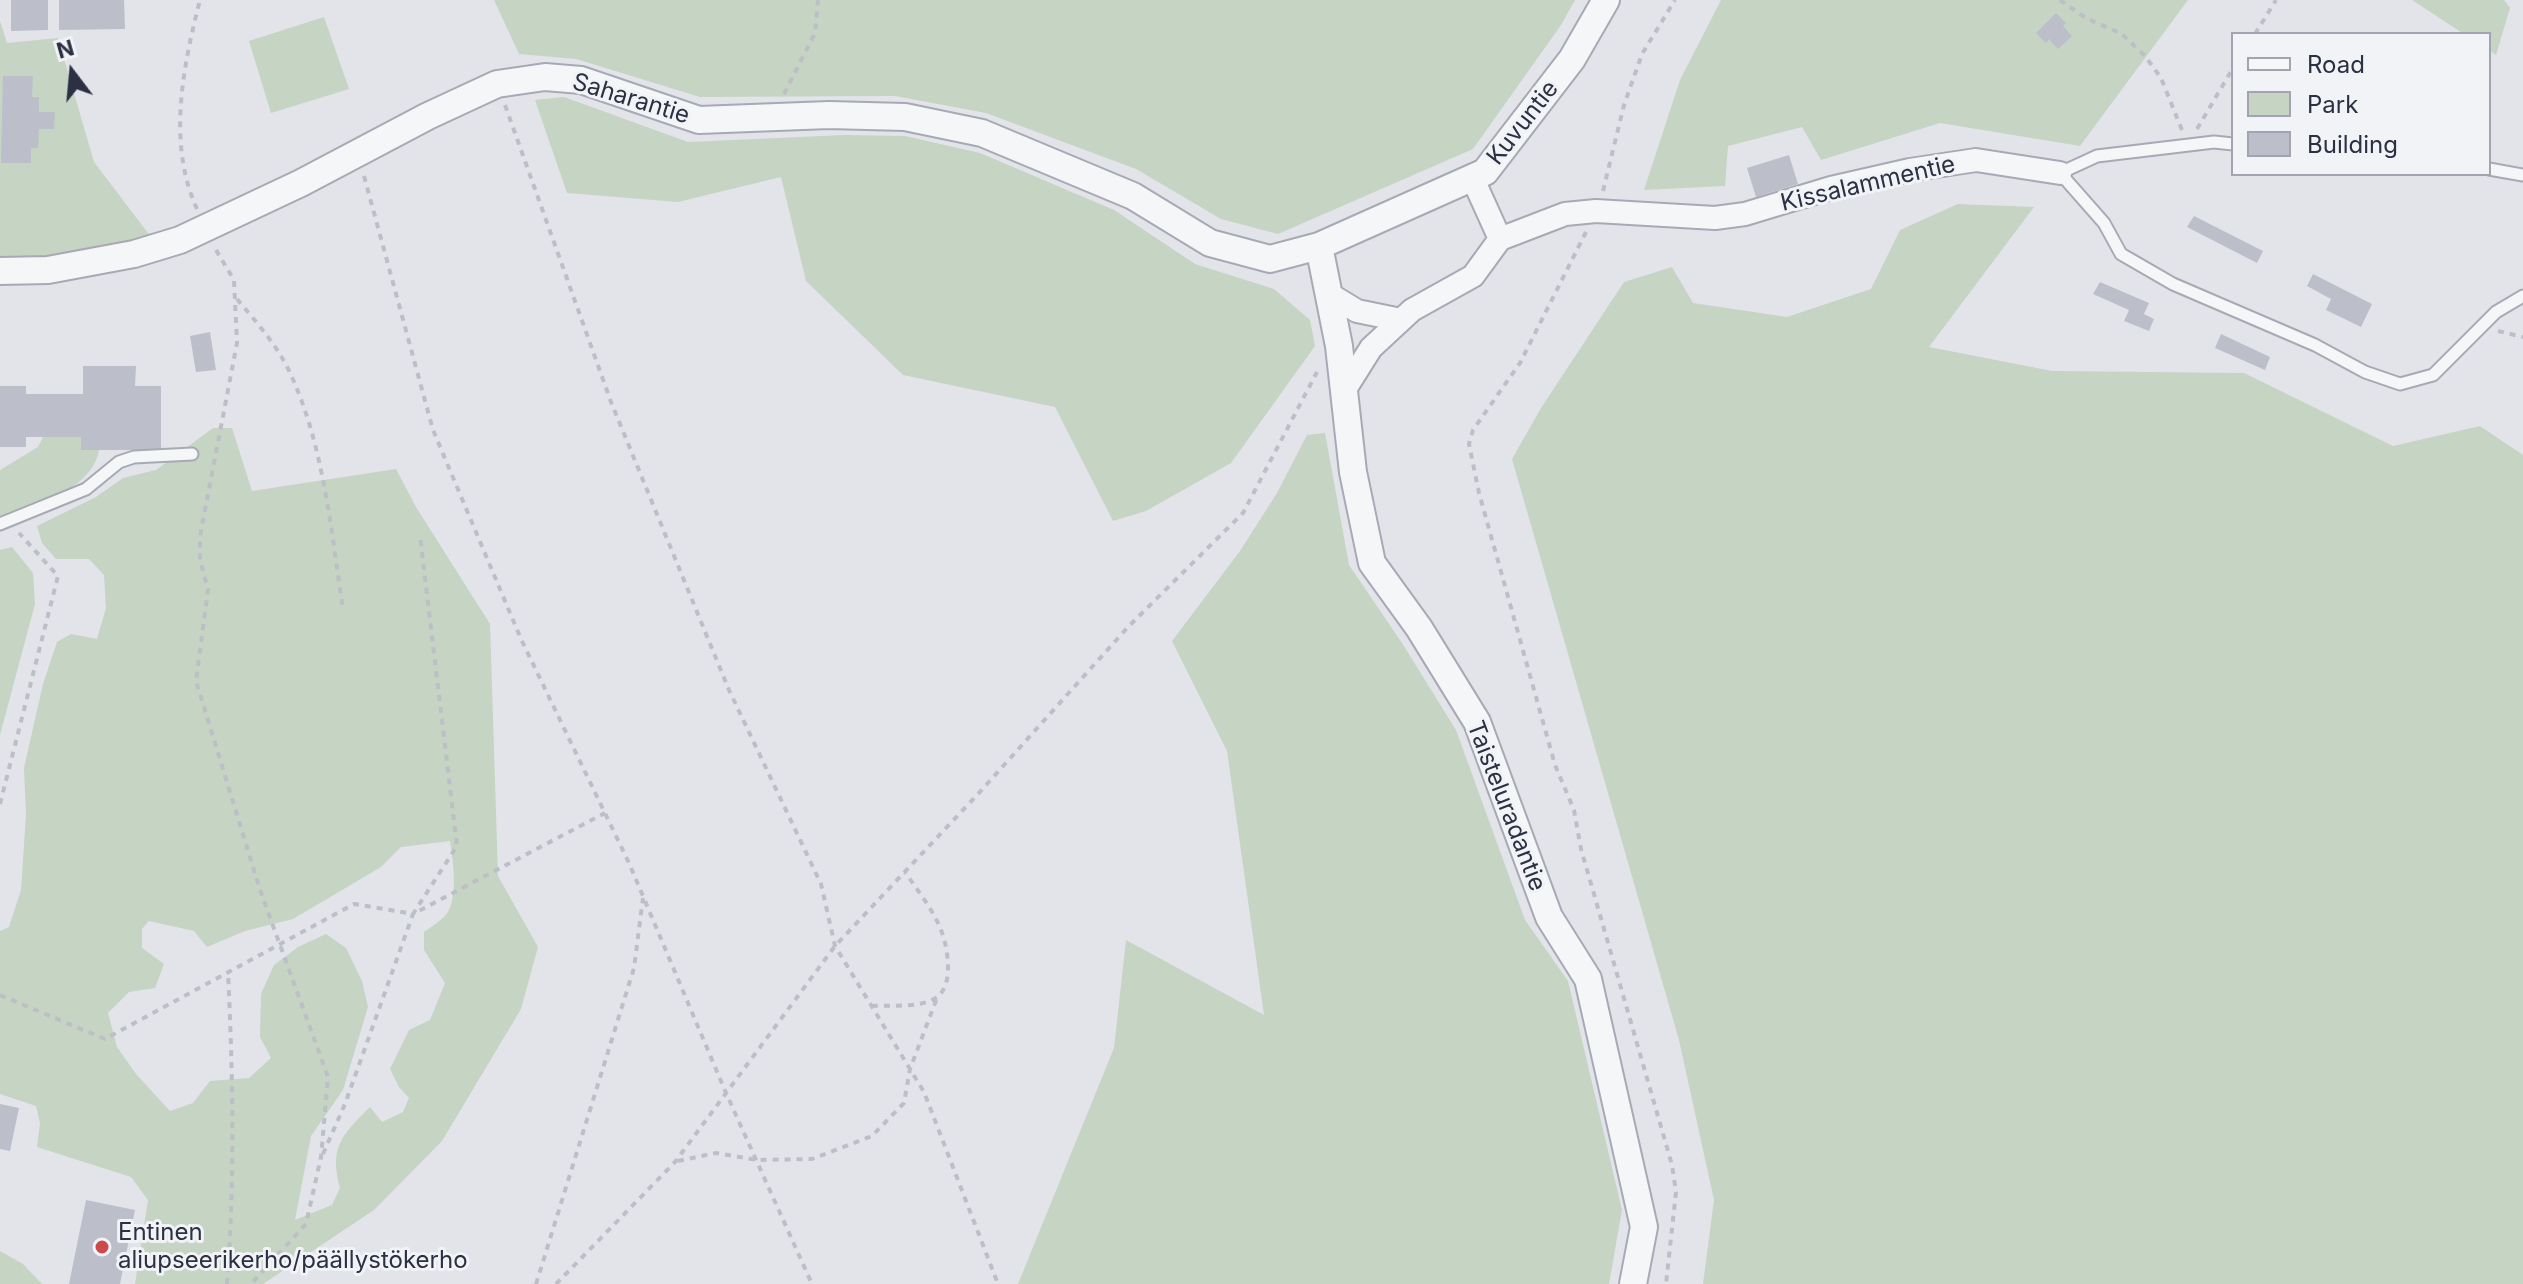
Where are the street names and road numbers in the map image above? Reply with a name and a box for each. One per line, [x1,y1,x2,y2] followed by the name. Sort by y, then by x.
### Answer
[569,68,693,130] street label: Saharantie
[1481,75,1565,171] street label: Kuvuntie
[1778,150,1958,218] street label: Kissalammentie
[1460,717,1552,895] street label: Taisteluradantie

